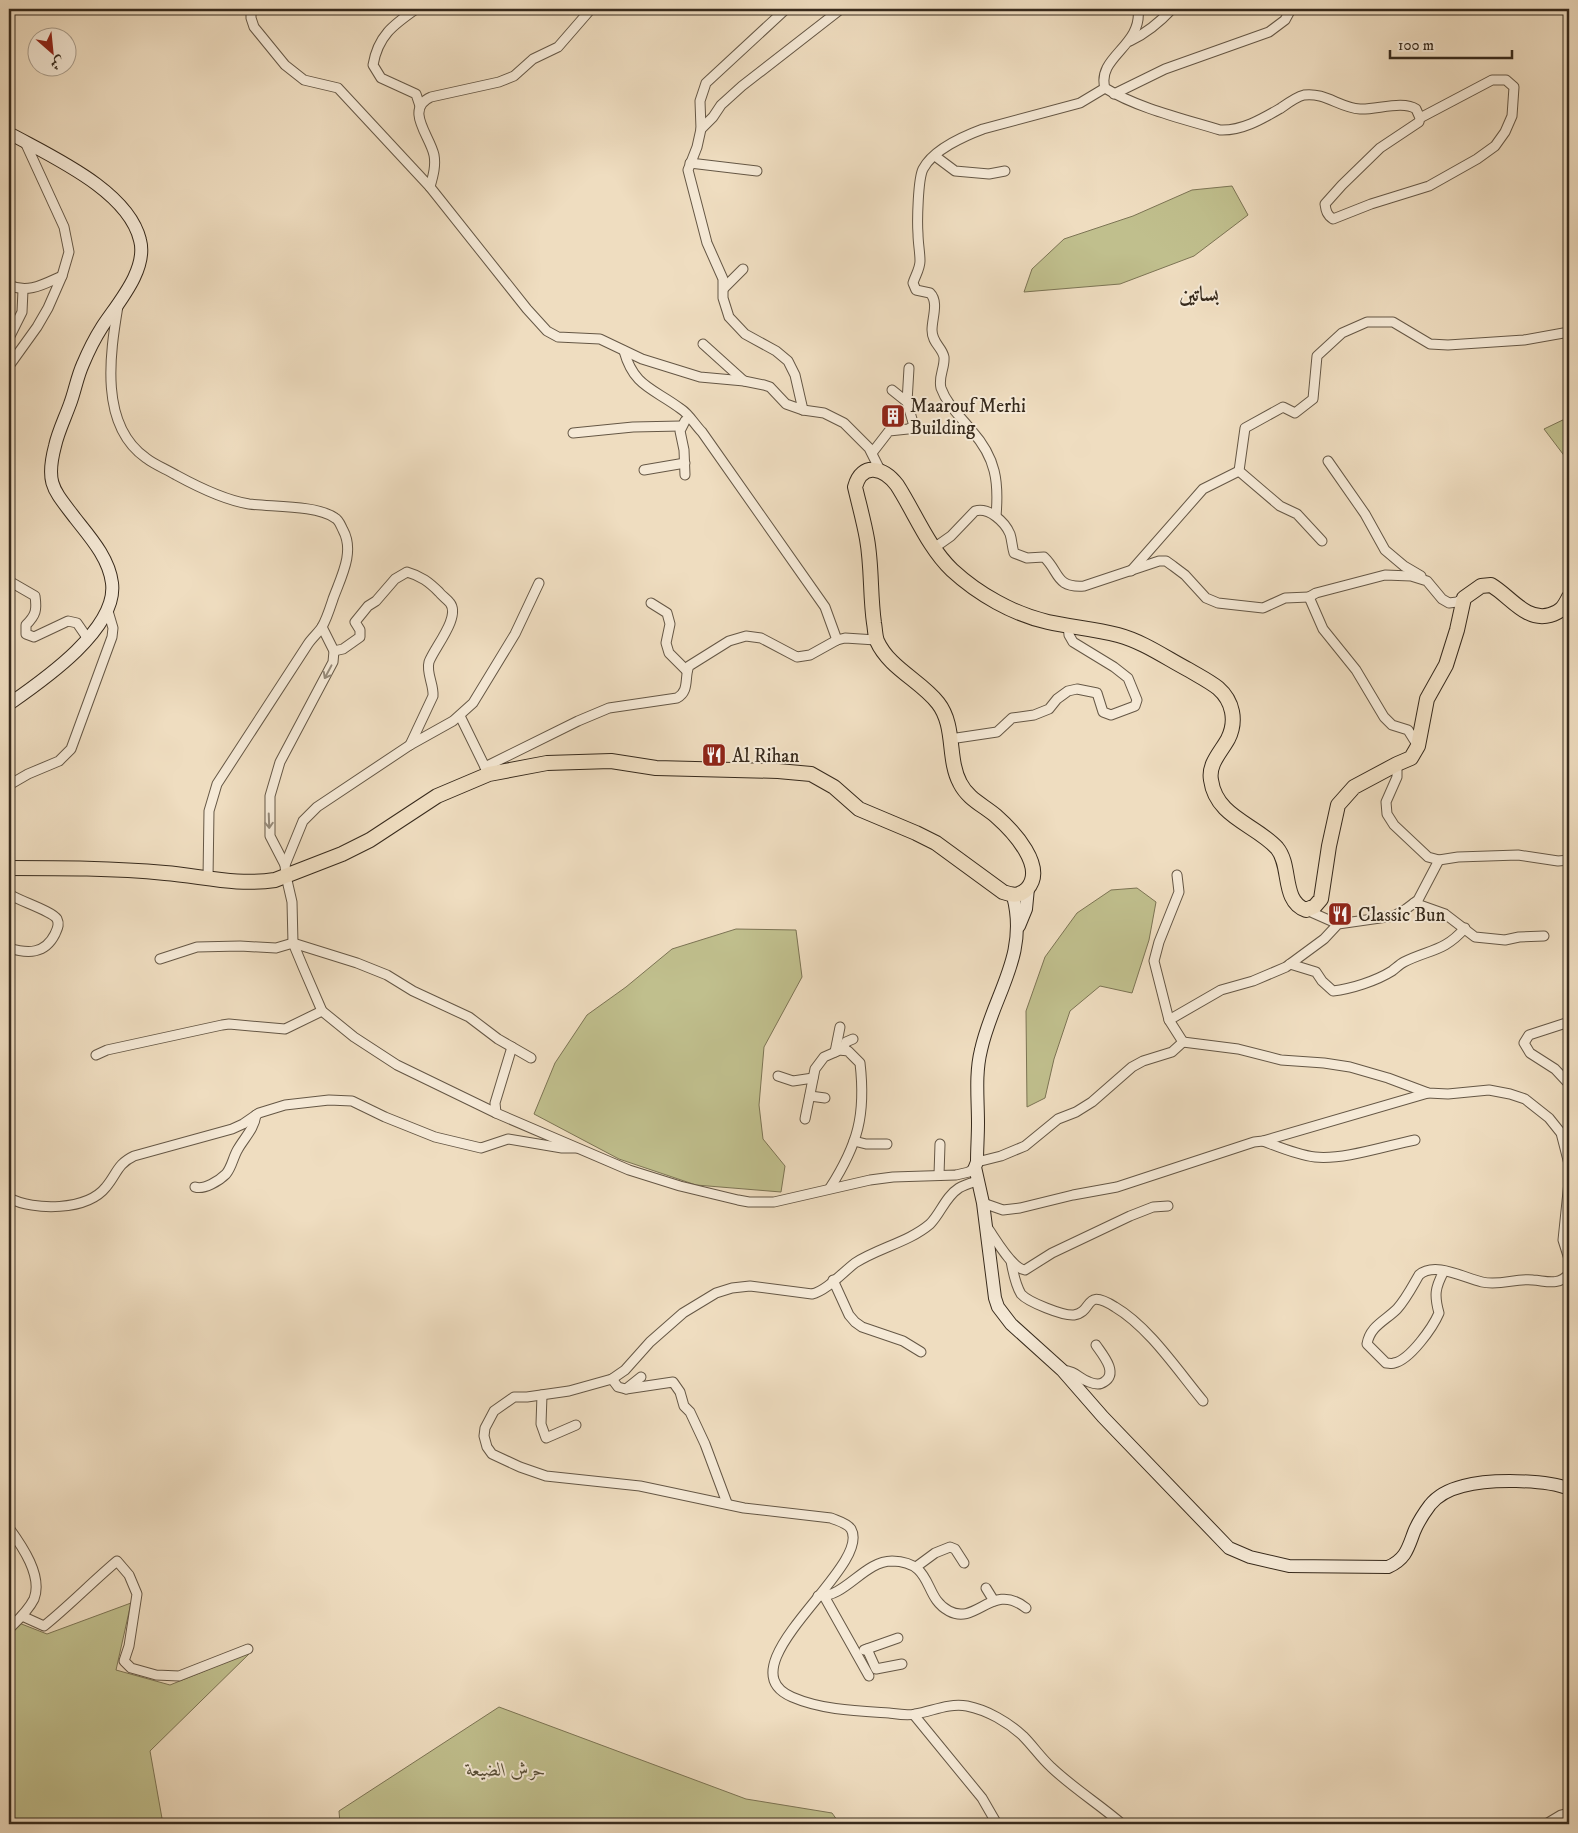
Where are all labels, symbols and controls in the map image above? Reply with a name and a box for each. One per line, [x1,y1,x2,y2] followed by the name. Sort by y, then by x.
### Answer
[28,28,78,78] north arrow
[1390,28,1513,60] scale bar
[1398,36,1434,55] text: 100 m
[47,52,68,74] text: ش
[1179,282,1219,308] district label: بساتين
[910,395,1026,440] place label: Maarouf Merhi Building
[880,403,906,429] building icon: Maarouf Merhi Building
[323,664,333,679] one-way arrow
[701,742,727,768] restaurant icon: Al Rihan
[732,745,799,768] place label: Al Rihan
[264,812,274,828] one-way arrow
[1327,901,1353,927] restaurant icon: Classic Bun
[1358,904,1445,927] place label: Classic Bun
[464,1759,546,1782] park label: حرش الضيعة

